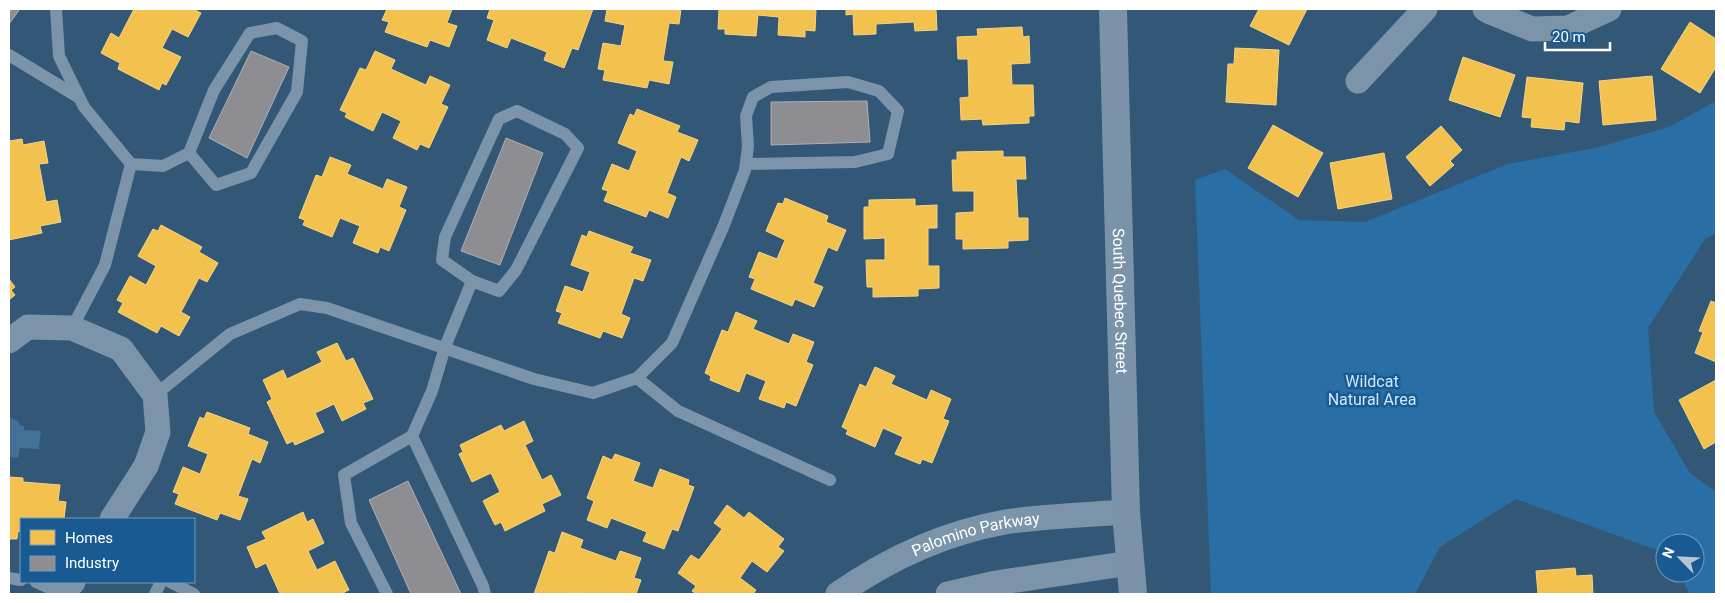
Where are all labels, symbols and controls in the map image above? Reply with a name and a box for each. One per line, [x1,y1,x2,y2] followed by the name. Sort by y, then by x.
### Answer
[1545,20,1610,52] scale bar
[1552,28,1586,46] text: 20 m
[1109,228,1131,374] street label: South Quebec Street
[1328,372,1416,409] park label: Wildcat Natural Area
[909,509,1041,560] street label: Palomino Parkway
[20,518,195,583] legend
[65,529,113,547] text: Homes
[1655,533,1705,583] north arrow
[1659,545,1677,560] text: N
[65,554,119,572] text: Industry

